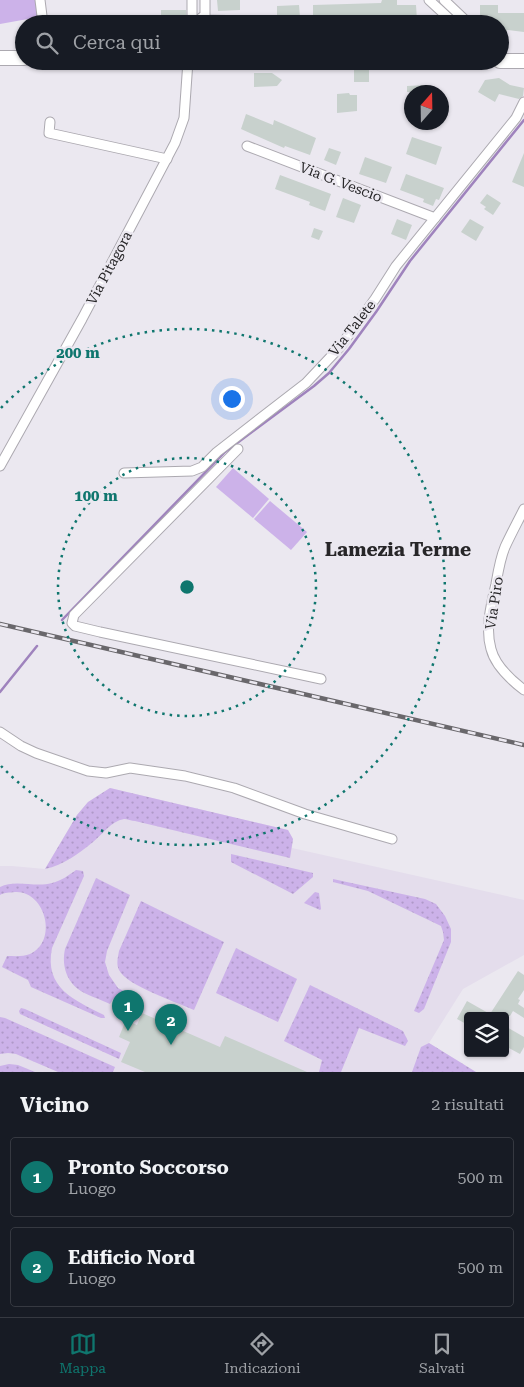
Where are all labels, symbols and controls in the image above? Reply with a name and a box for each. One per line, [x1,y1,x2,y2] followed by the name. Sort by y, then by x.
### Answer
[15,15,509,70] search box
[33,29,61,57] icon: search
[73,31,161,54] text: Cerca qui
[404,85,449,130] north arrow
[297,159,385,205] street label: Via G. Vescio
[83,228,135,308] street label: Via Pitagora
[325,297,379,359] street label: Via Talete
[56,344,100,362] text: 200 m
[219,386,245,412] your location
[74,487,118,505] text: 100 m
[325,538,471,561] district label: Lamezia Terme
[482,576,506,630] street label: Via Piro
[178,578,196,596] centre of rings
[112,990,144,1031] pin: 1
[155,1004,187,1045] pin: 2
[464,1012,509,1057] map controls
[464,1012,509,1057] button: layers
[20,1093,89,1117] text: Vicino
[431,1095,504,1114] text: 2 risultati
[68,1156,229,1179] text: Pronto Soccorso
[33,1168,41,1187] text: 1
[457,1168,503,1187] text: 500 m
[68,1179,116,1198] text: Luogo
[68,1246,195,1269] text: Edificio Nord
[33,1258,41,1277] text: 2
[457,1258,503,1277] text: 500 m
[68,1269,116,1288] text: Luogo
[59,1330,106,1376] tab: Mappa
[224,1330,301,1376] tab: Indicazioni
[419,1330,465,1376] tab: Salvati

